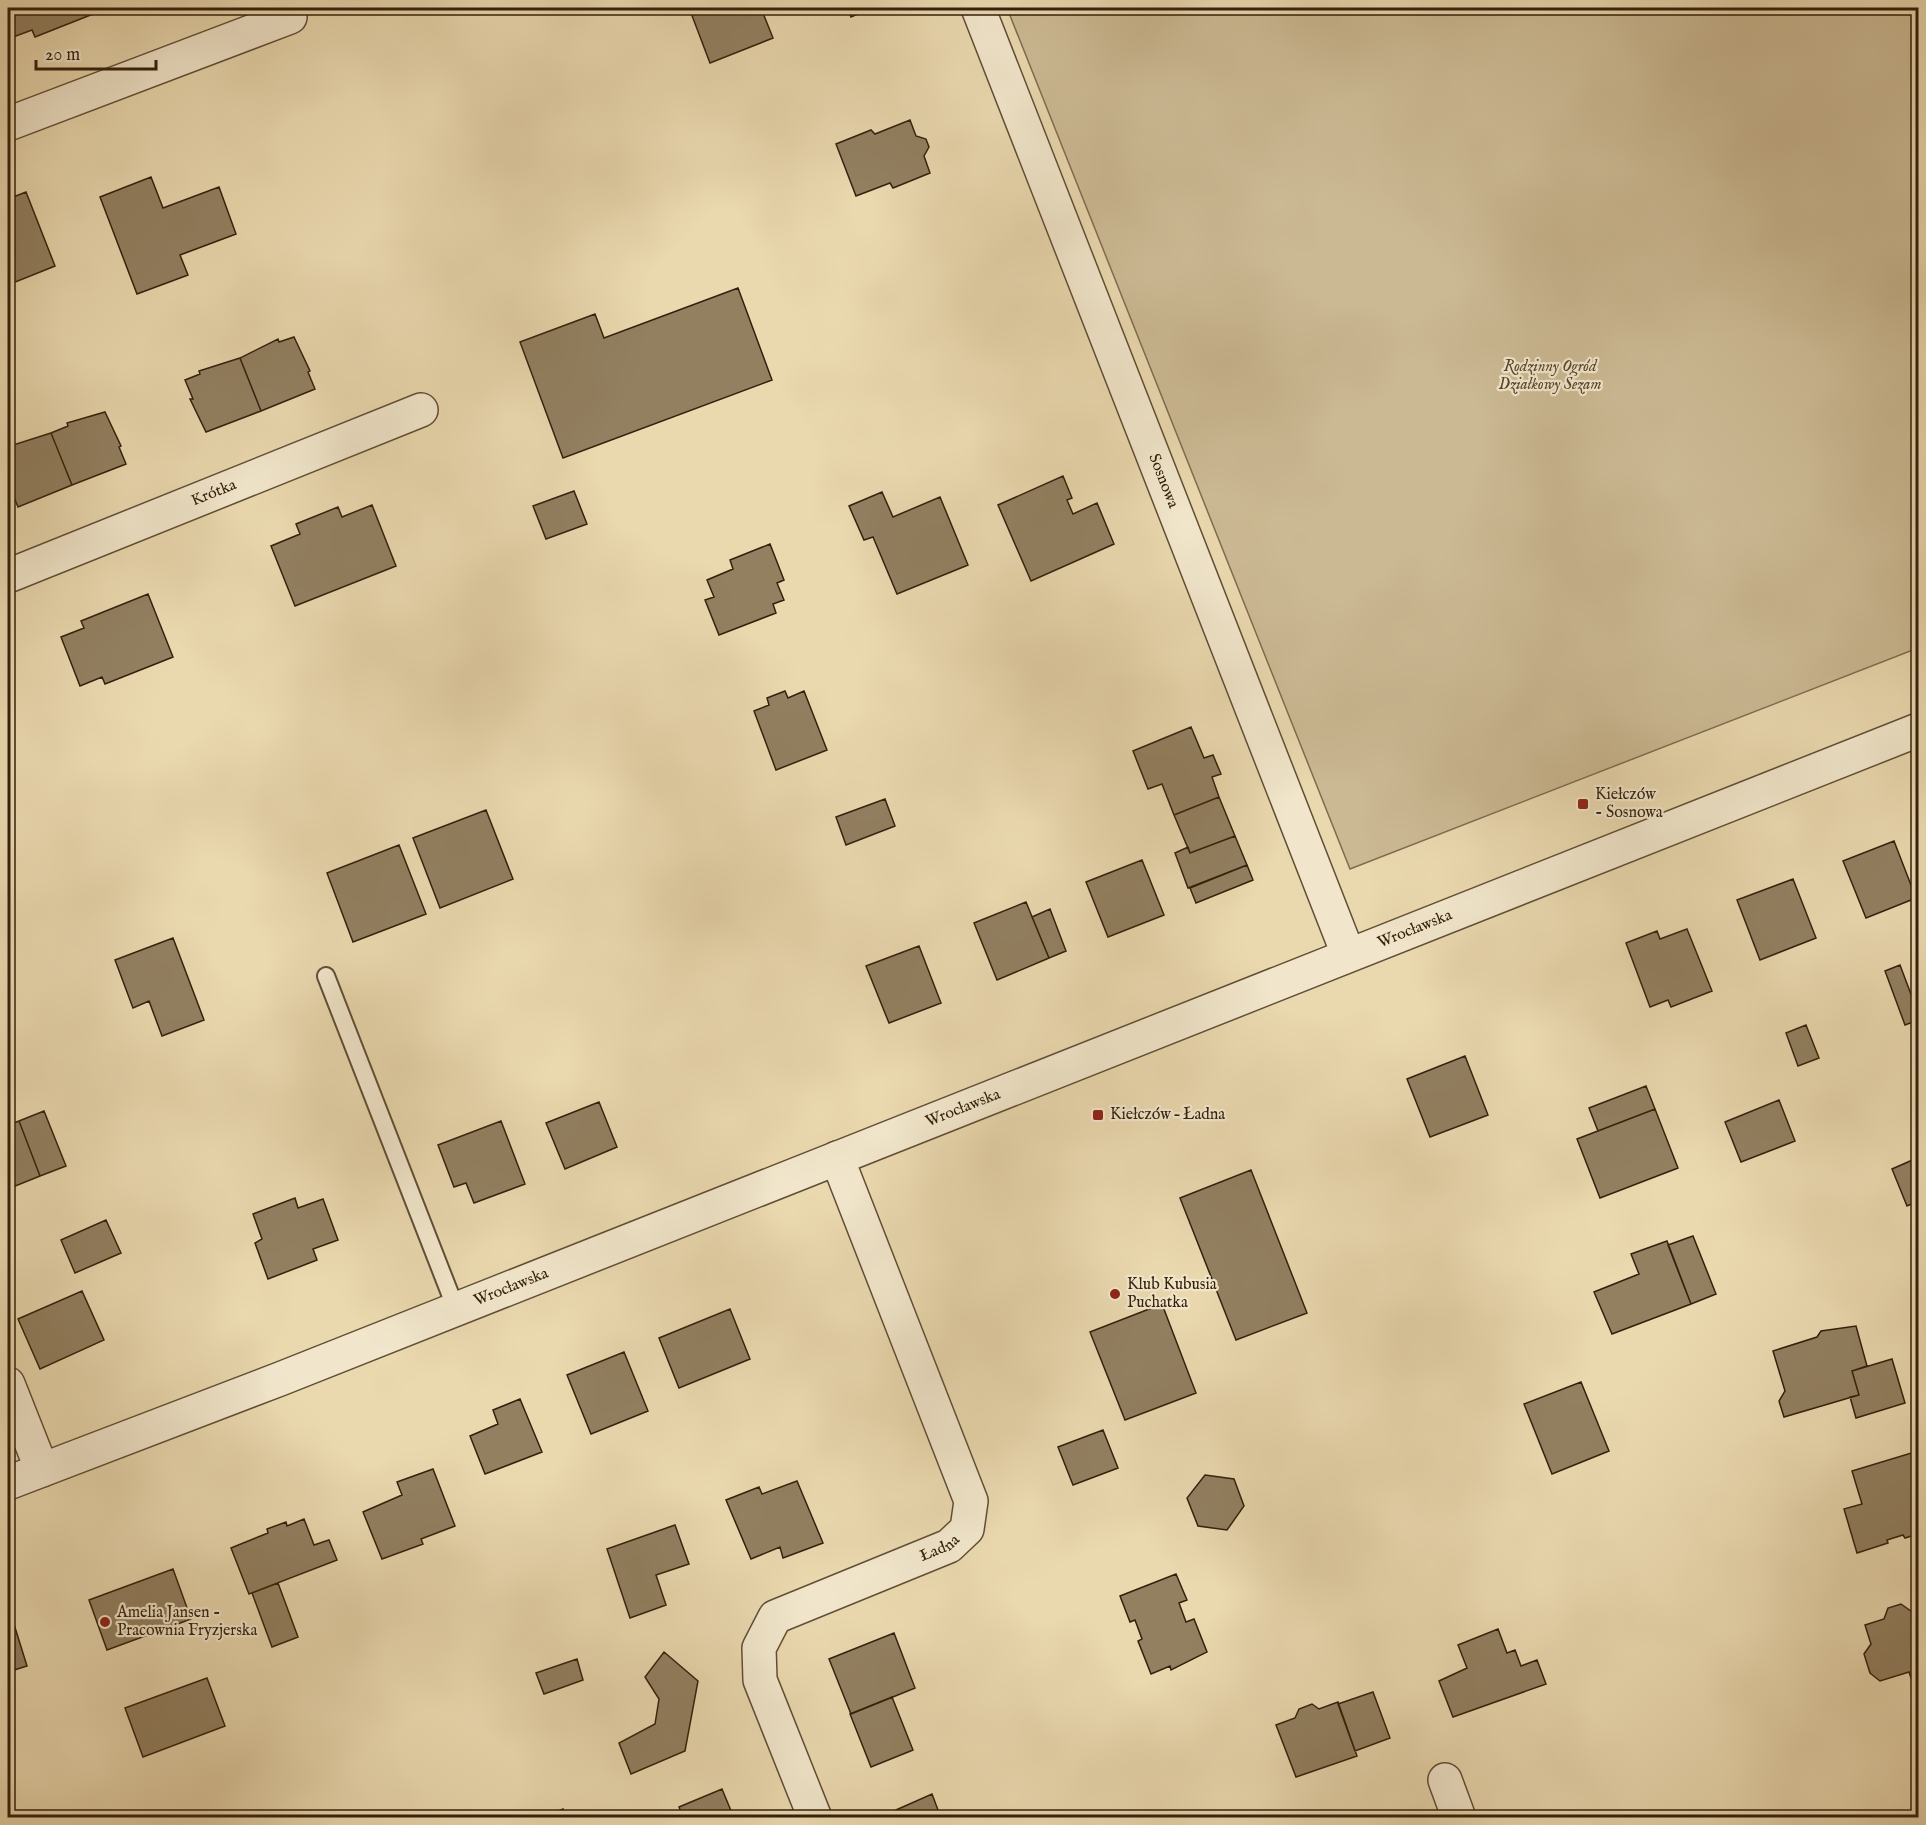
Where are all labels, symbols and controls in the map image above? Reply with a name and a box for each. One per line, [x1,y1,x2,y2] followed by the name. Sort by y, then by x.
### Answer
[36,33,156,71] scale bar
[45,44,80,67] text: 20 m
[1499,357,1601,395] park label: Rodzinny Ogród Działkowy Sezam
[1143,451,1183,511] street label: Sosnowa
[188,475,240,511] street label: Krótka
[1595,785,1663,823] place label: Kiełczów - Sosnowa
[1576,797,1590,811] marker: Kiełczów - Sosnowa
[1375,906,1455,953] street label: Wrocławska
[923,1085,1003,1132] street label: Wrocławska
[1110,1105,1225,1125] place label: Kiełczów – Ładna
[1091,1108,1105,1122] marker: Kiełczów – Ładna
[471,1264,552,1311] street label: Wrocławska
[1127,1275,1217,1313] place label: Klub Kubusia Puchatka
[1108,1287,1122,1301] marker: Klub Kubusia Puchatka
[917,1531,964,1567] street label: Ładna
[116,1603,257,1641] place label: Amelia Jansen - Pracownia Fryzjerska
[98,1615,112,1629] marker: Amelia Jansen - Pracownia Fryzjerska

